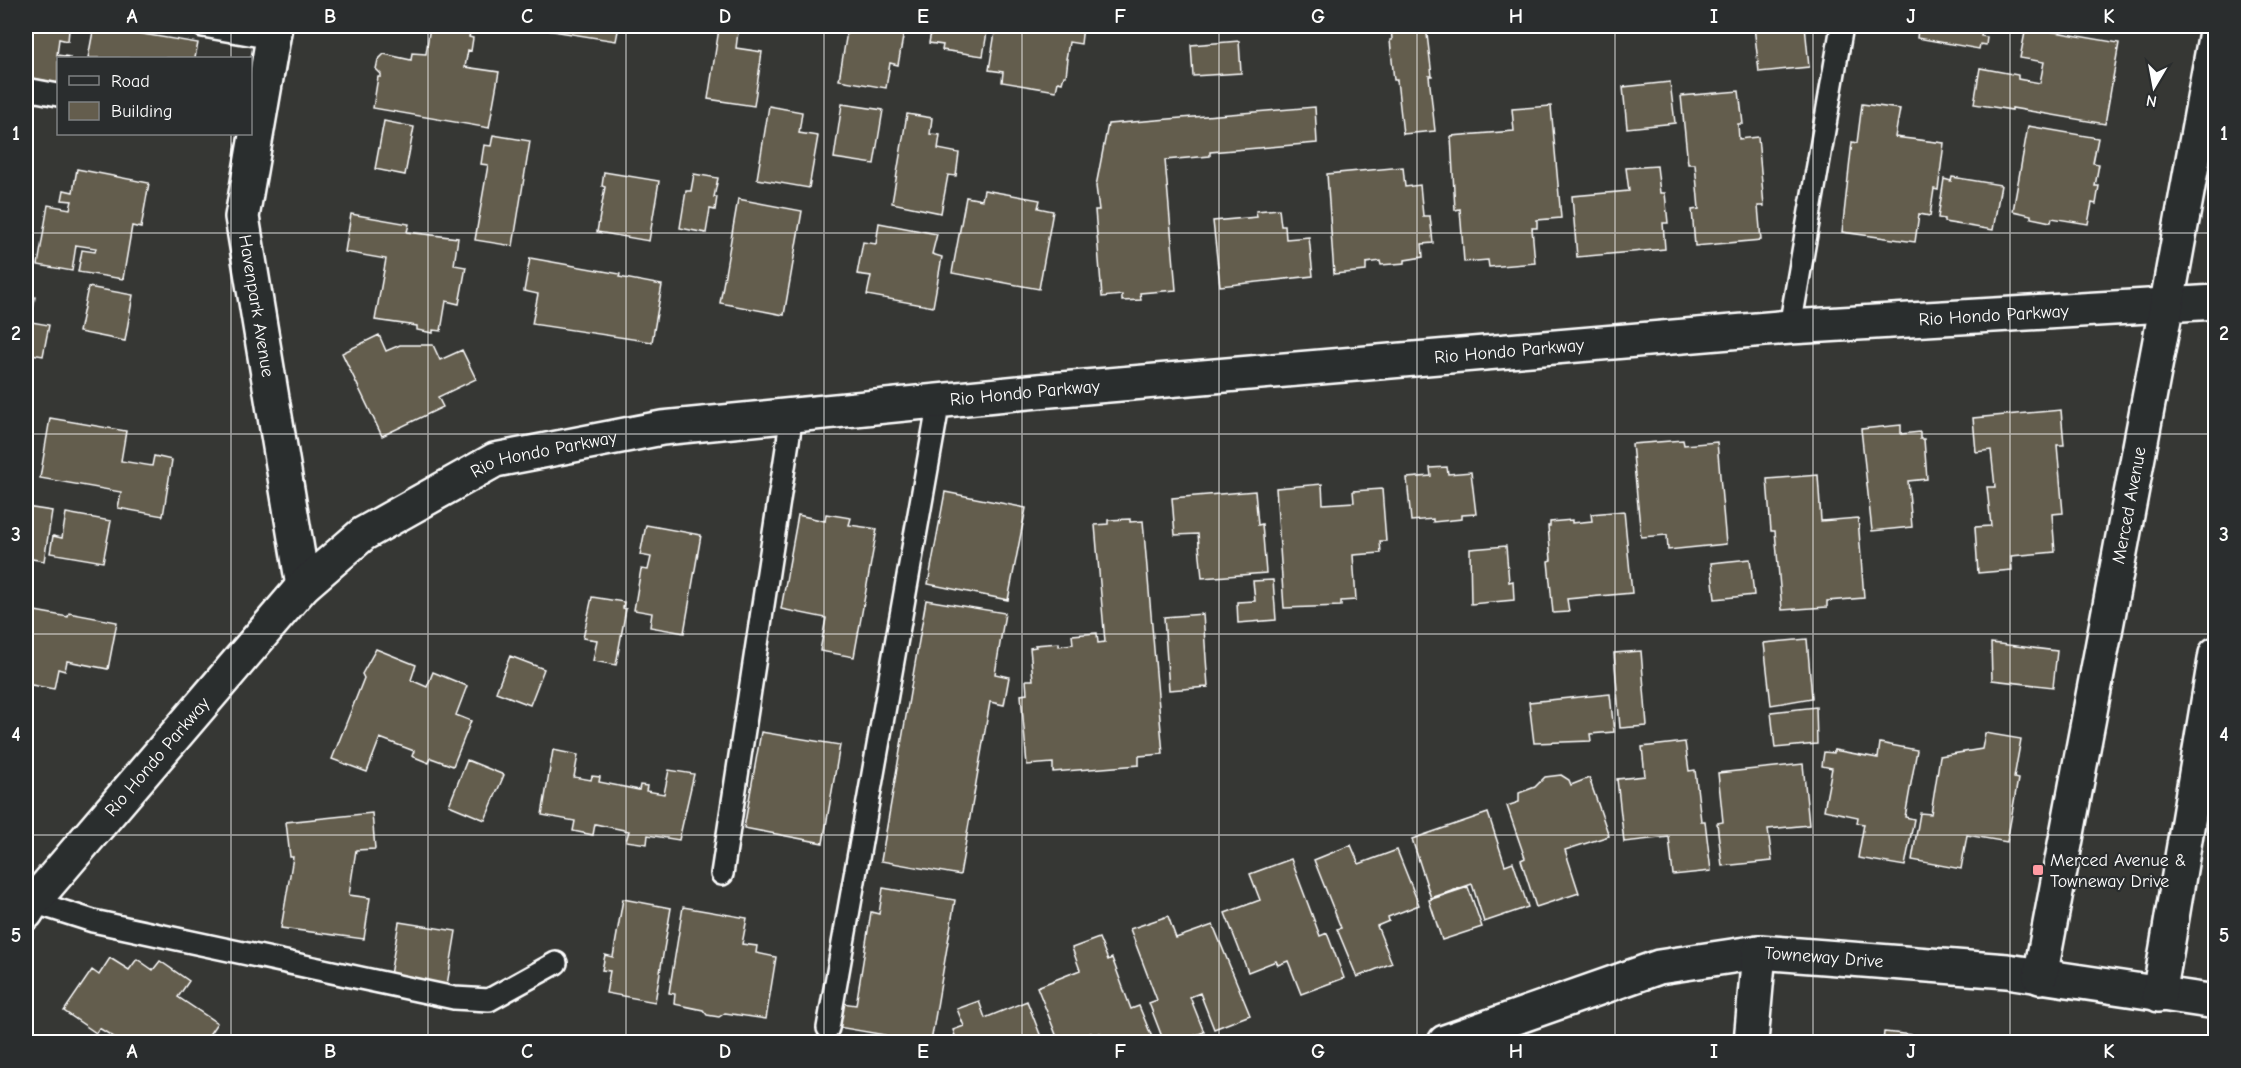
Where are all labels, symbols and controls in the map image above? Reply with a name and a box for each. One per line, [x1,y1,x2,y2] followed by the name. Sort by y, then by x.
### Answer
[126,5,138,28] text: A
[324,5,336,28] text: B
[521,5,533,28] text: C
[719,5,731,28] text: D
[917,5,929,28] text: E
[1114,5,1126,28] text: F
[1311,5,1325,28] text: G
[1509,5,1523,28] text: H
[1710,5,1718,28] text: I
[1906,5,1916,28] text: J
[2103,5,2115,28] text: K
[57,57,252,135] legend
[2124,57,2184,117] north arrow
[111,71,150,92] text: Road
[2145,91,2158,111] text: N
[111,101,173,122] text: Building
[12,122,20,145] text: 1
[2220,122,2228,145] text: 1
[234,233,278,379] street label: Havenpark Avenue
[1918,301,2070,330] street label: Rio Hondo Parkway
[11,322,21,345] text: 2
[2219,322,2229,345] text: 2
[1433,334,1586,368] street label: Rio Hondo Parkway
[949,376,1102,411] street label: Rio Hondo Parkway
[467,427,620,483] street label: Rio Hondo Parkway
[2108,445,2151,566] street label: Merced Avenue
[11,523,21,546] text: 3
[2219,523,2229,546] text: 3
[101,692,215,821] street label: Rio Hondo Parkway
[11,723,21,746] text: 4
[2219,723,2229,746] text: 4
[2050,850,2186,892] place label: Merced Avenue & Towneway Drive
[2031,863,2045,877] marker: Merced Avenue & Towneway Drive
[11,924,21,947] text: 5
[2219,924,2229,947] text: 5
[1764,942,1884,973] street label: Towneway Drive
[126,1040,138,1063] text: A
[324,1040,336,1063] text: B
[521,1040,533,1063] text: C
[719,1040,731,1063] text: D
[917,1040,929,1063] text: E
[1114,1040,1126,1063] text: F
[1311,1040,1325,1063] text: G
[1509,1040,1523,1063] text: H
[1710,1040,1718,1063] text: I
[1906,1040,1916,1063] text: J
[2103,1040,2115,1063] text: K

